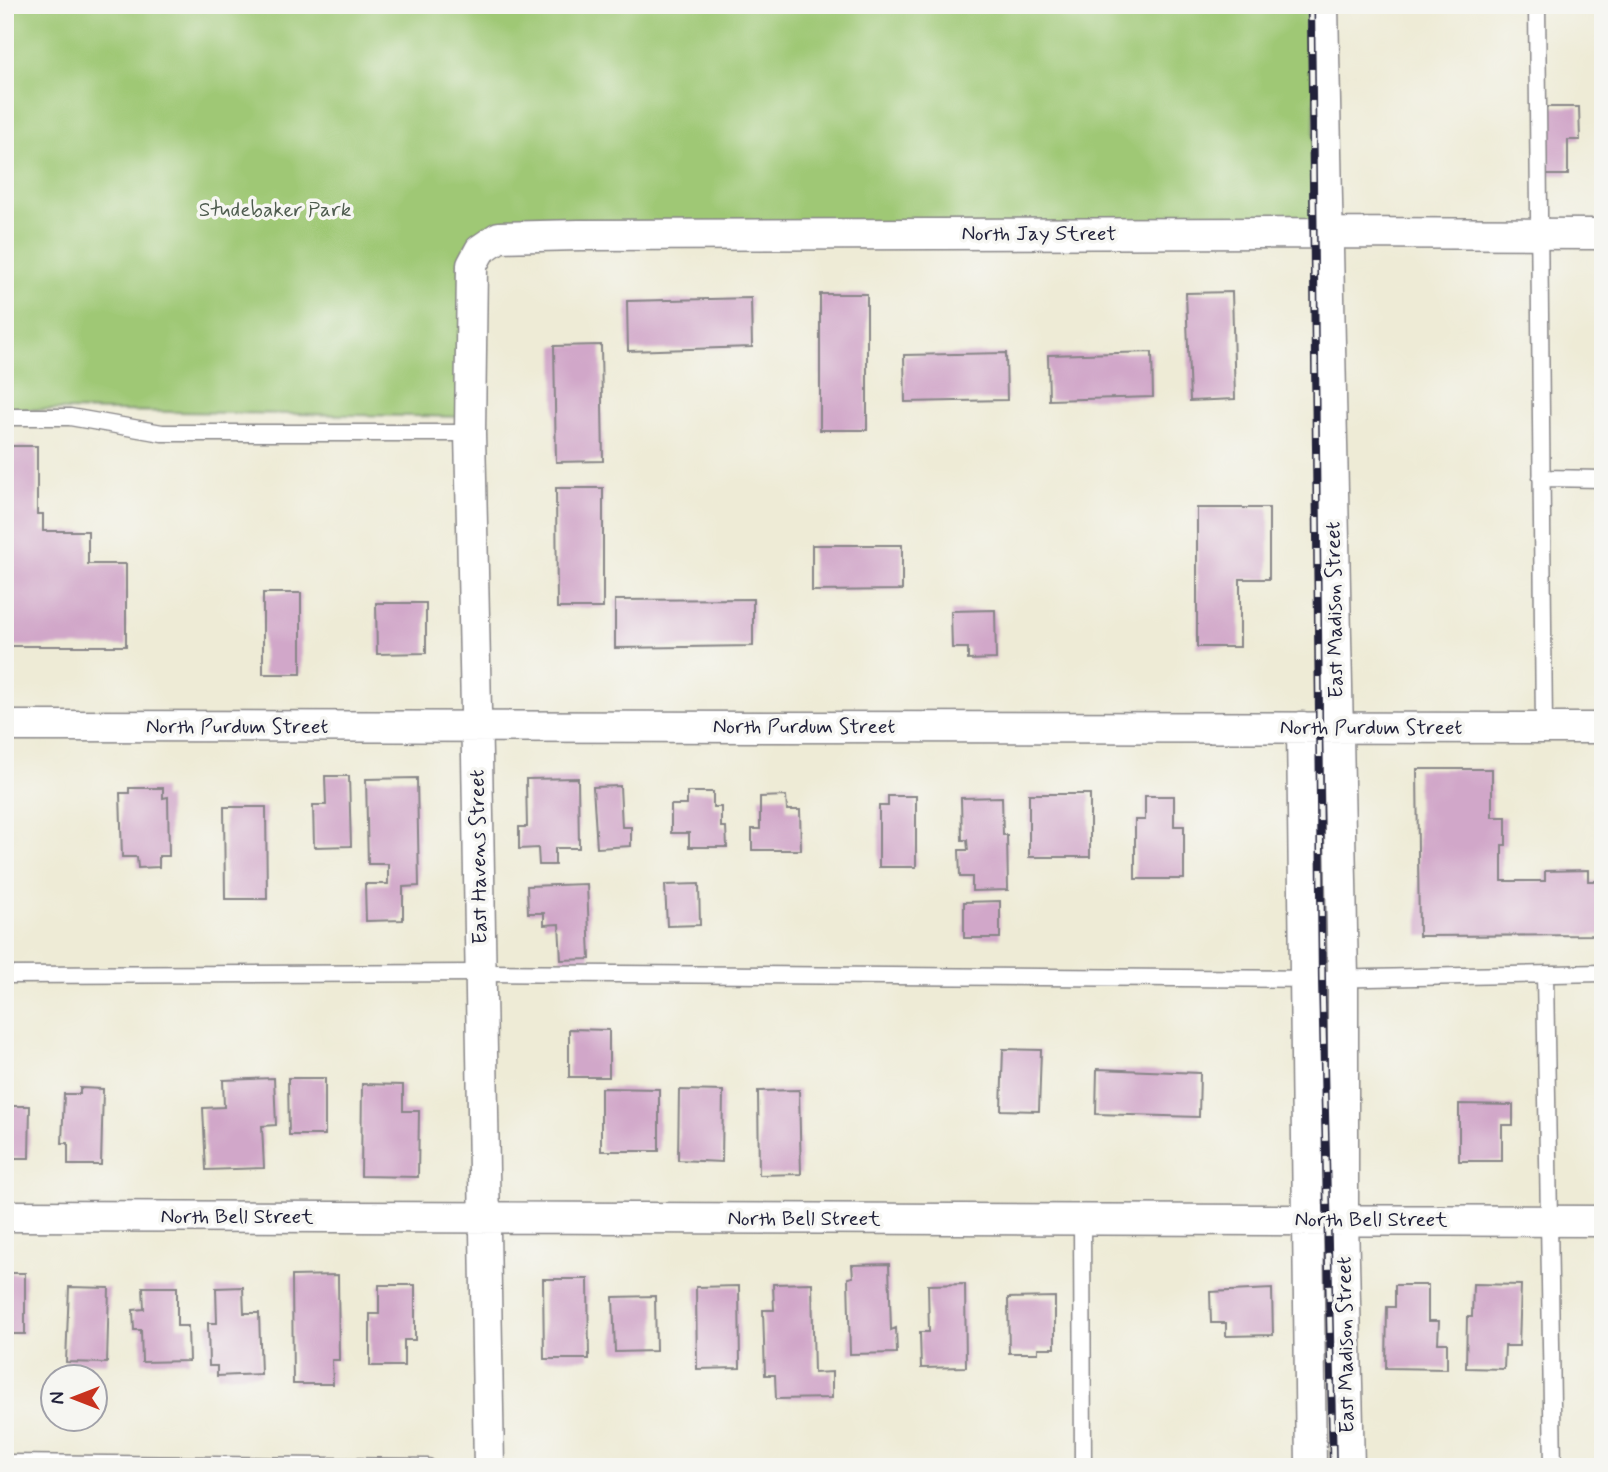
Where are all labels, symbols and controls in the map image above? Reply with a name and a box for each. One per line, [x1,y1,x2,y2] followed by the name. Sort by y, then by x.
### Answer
[199,196,352,224] park label: Studebaker Park
[962,220,1117,248] street label: North Jay Street
[1319,521,1351,699] street label: East Madison Street
[146,713,328,741] street label: North Purdum Street
[713,713,895,741] street label: North Purdum Street
[1280,714,1462,742] street label: North Purdum Street
[463,769,495,945] street label: East Havens Street
[160,1203,314,1231] street label: North Bell Street
[727,1205,881,1233] street label: North Bell Street
[1294,1206,1448,1234] street label: North Bell Street
[1330,1256,1362,1434] street label: East Madison Street
[38,1364,108,1434] north arrow
[46,1392,71,1404] text: N

